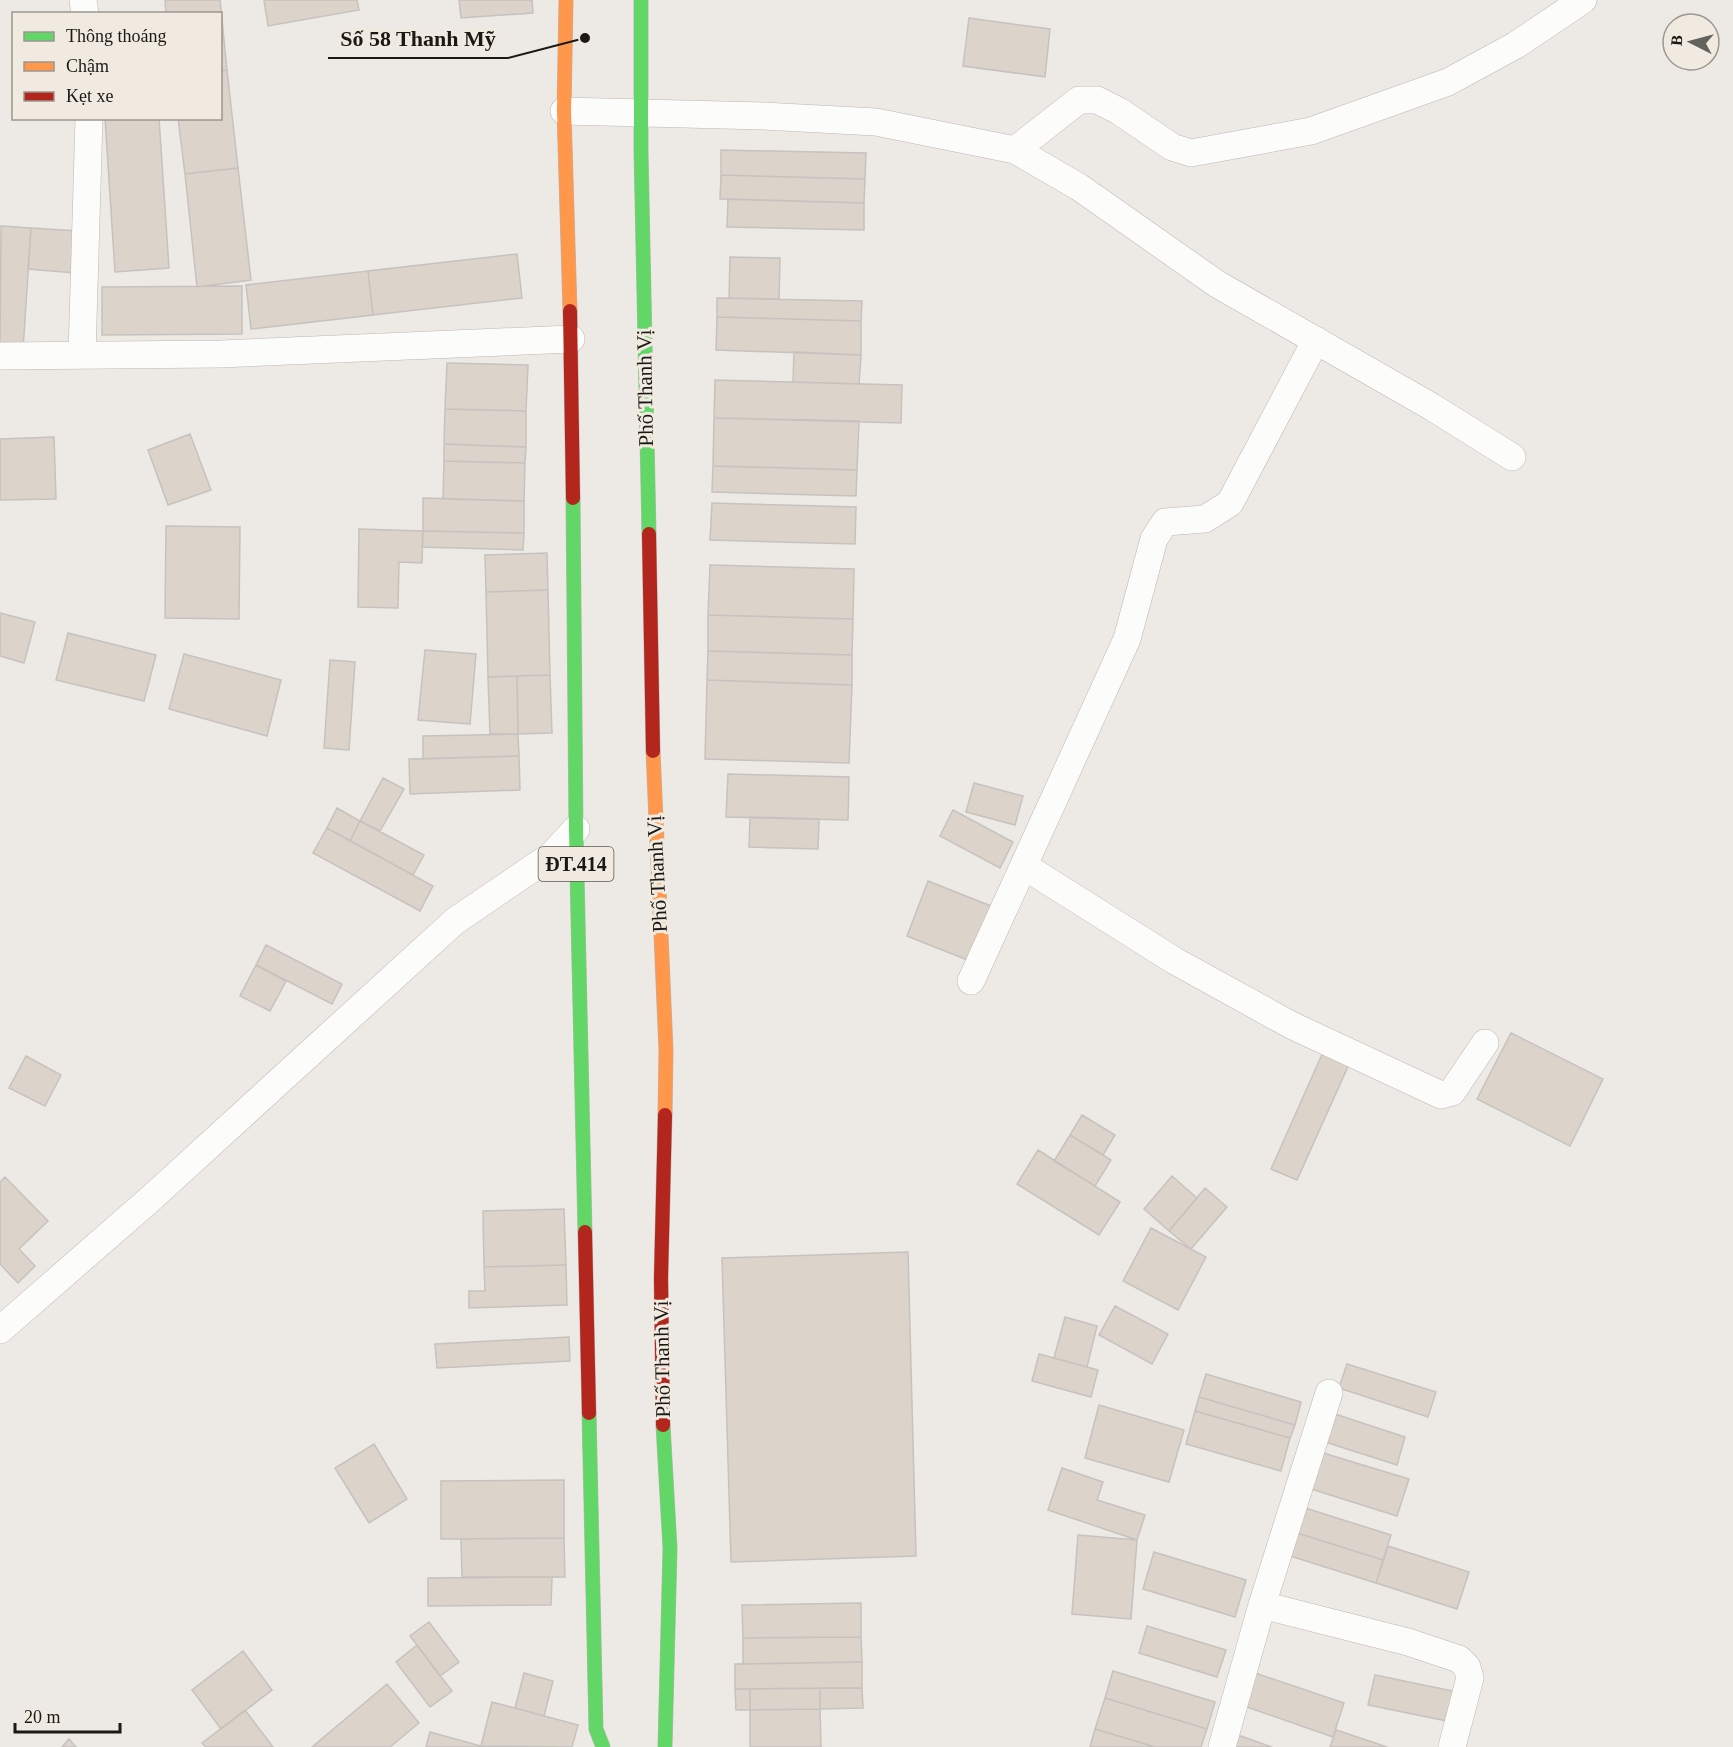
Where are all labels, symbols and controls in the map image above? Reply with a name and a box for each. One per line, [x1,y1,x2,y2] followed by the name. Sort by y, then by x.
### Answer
[12,12,222,120] legend
[1661,12,1721,72] north arrow
[328,18,508,58] callout: Số 58 Thanh Mỹ
[66,26,167,46] text: Thông thoáng
[340,26,496,51] text: Số 58 Thanh Mỹ
[1668,34,1686,47] text: B
[66,56,109,76] text: Chậm
[66,86,113,106] text: Kẹt xe
[632,329,658,447] street label: Phố Thanh Vị
[642,815,672,933] street label: Phố Thanh Vị
[538,847,614,881] road number: ĐT.414
[649,1300,675,1418] street label: Phố Thanh Vị
[15,1696,120,1734] scale bar
[24,1707,61,1727] text: 20 m

